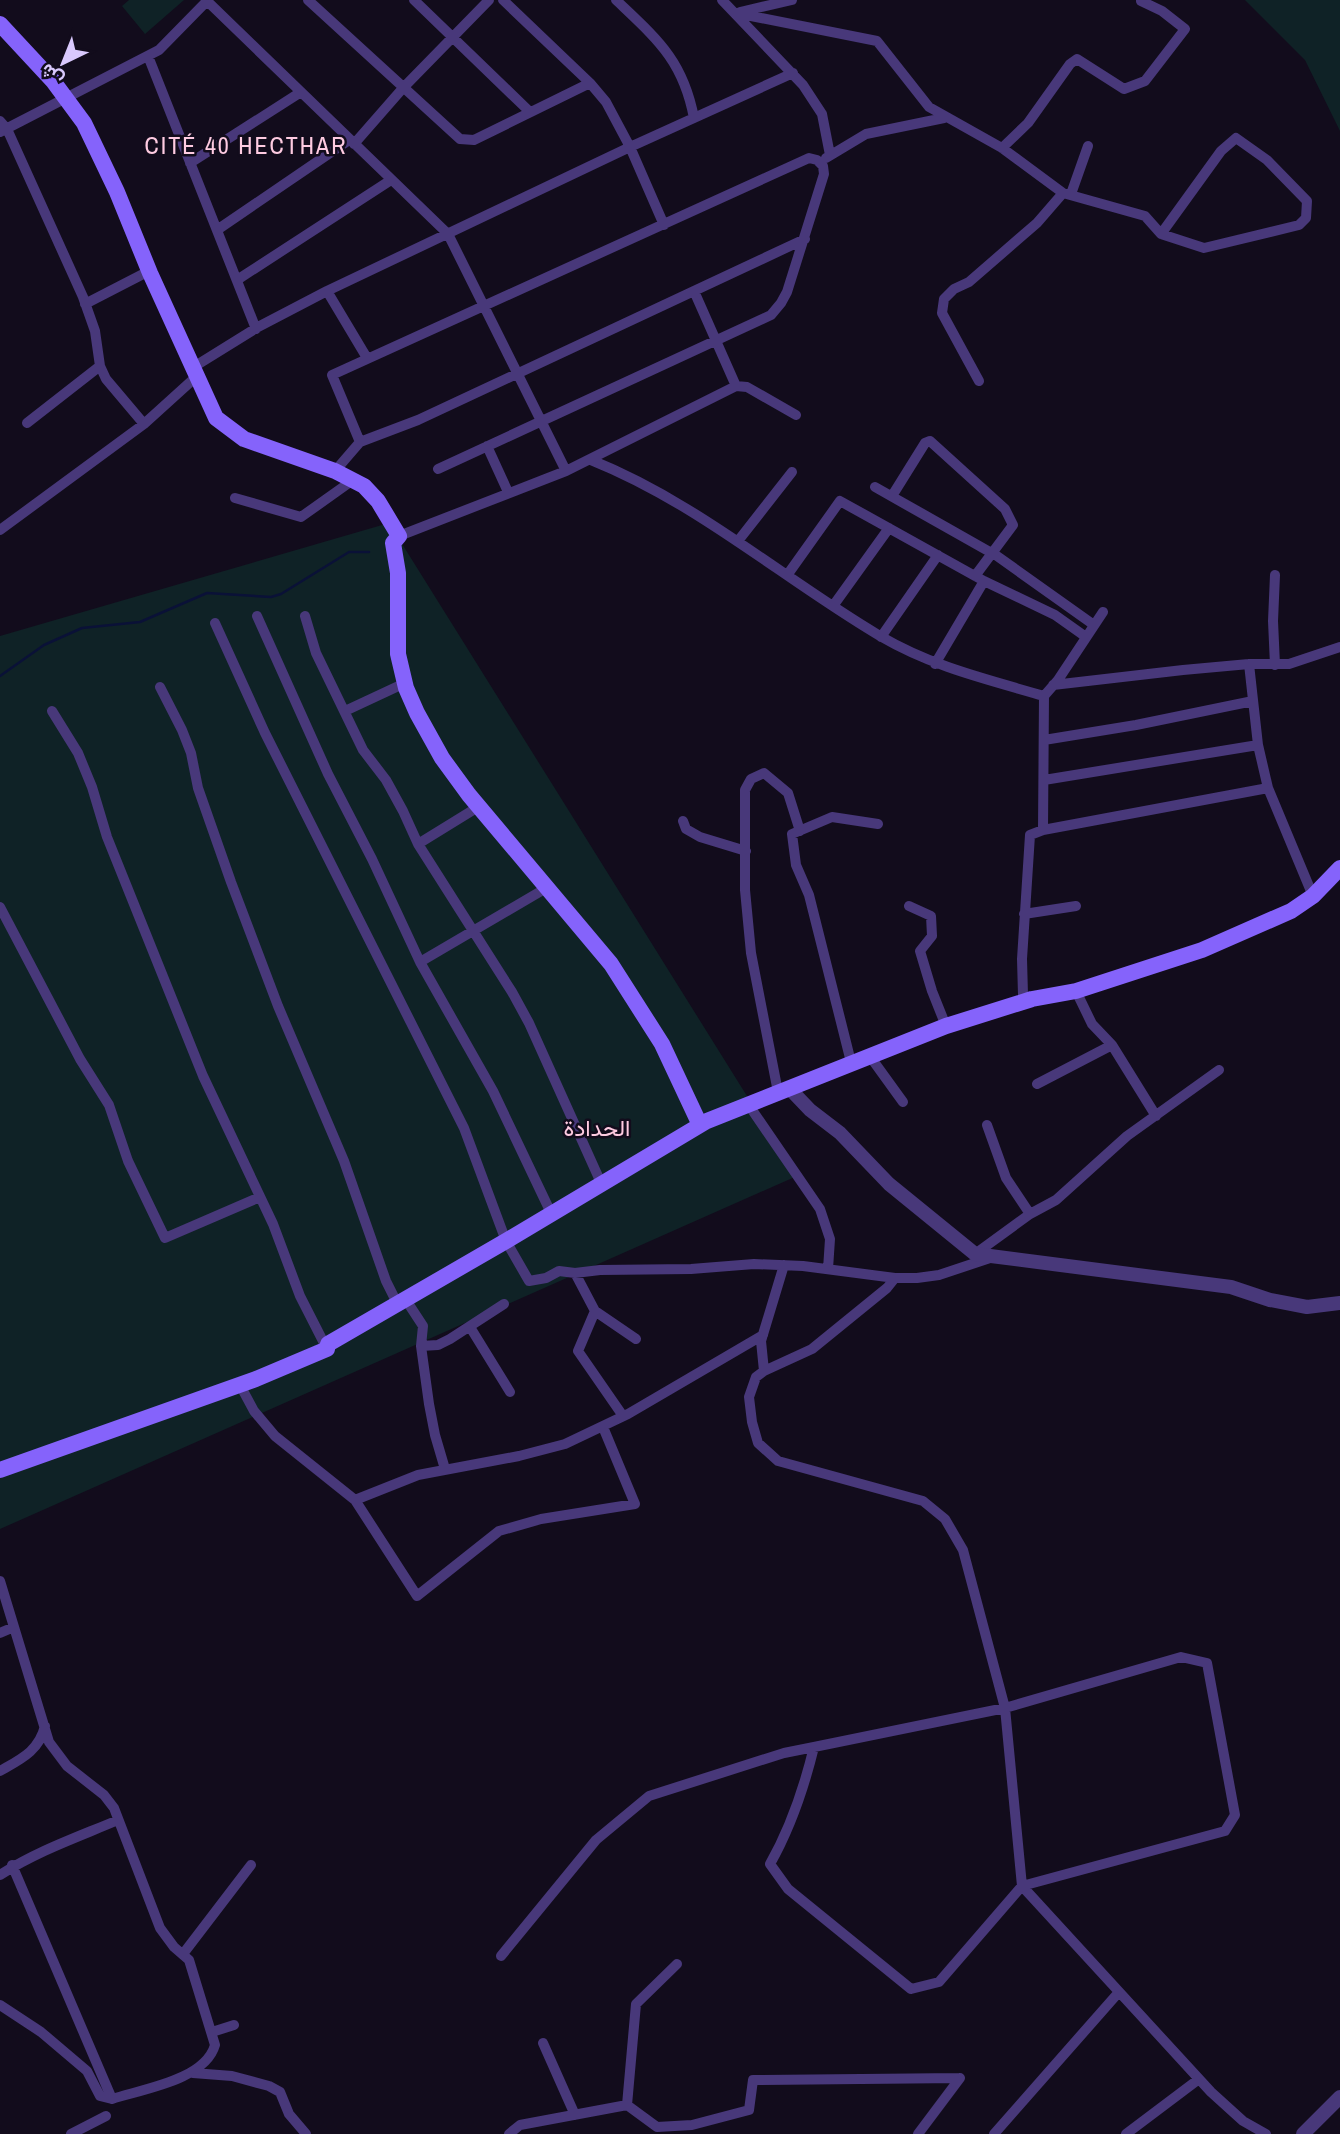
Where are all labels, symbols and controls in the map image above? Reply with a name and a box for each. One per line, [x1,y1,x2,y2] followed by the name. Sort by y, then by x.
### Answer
[28,28,98,98] north arrow
[34,58,69,93] text: ش
[145,129,347,161] district label: CITÉ 40 HECTHAR
[564,1112,630,1143] district label: الحدادة

